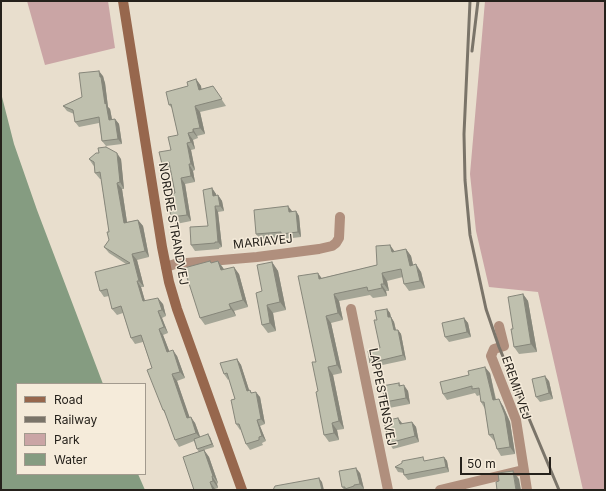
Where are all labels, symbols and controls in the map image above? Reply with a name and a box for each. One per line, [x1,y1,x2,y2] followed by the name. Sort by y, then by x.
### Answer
[155,162,191,286] street label: NORDRE STRANDVEJ
[232,232,294,252] street label: MARIAVEJ
[365,347,399,447] street label: LAPPESTENSVEJ
[498,354,534,422] street label: EREMITVEJ
[16,383,146,475] legend
[54,392,83,407] text: Road
[54,412,97,427] text: Railway
[54,432,80,447] text: Park
[462,449,553,475] scale bar
[54,452,87,467] text: Water
[467,456,496,471] text: 50 m

